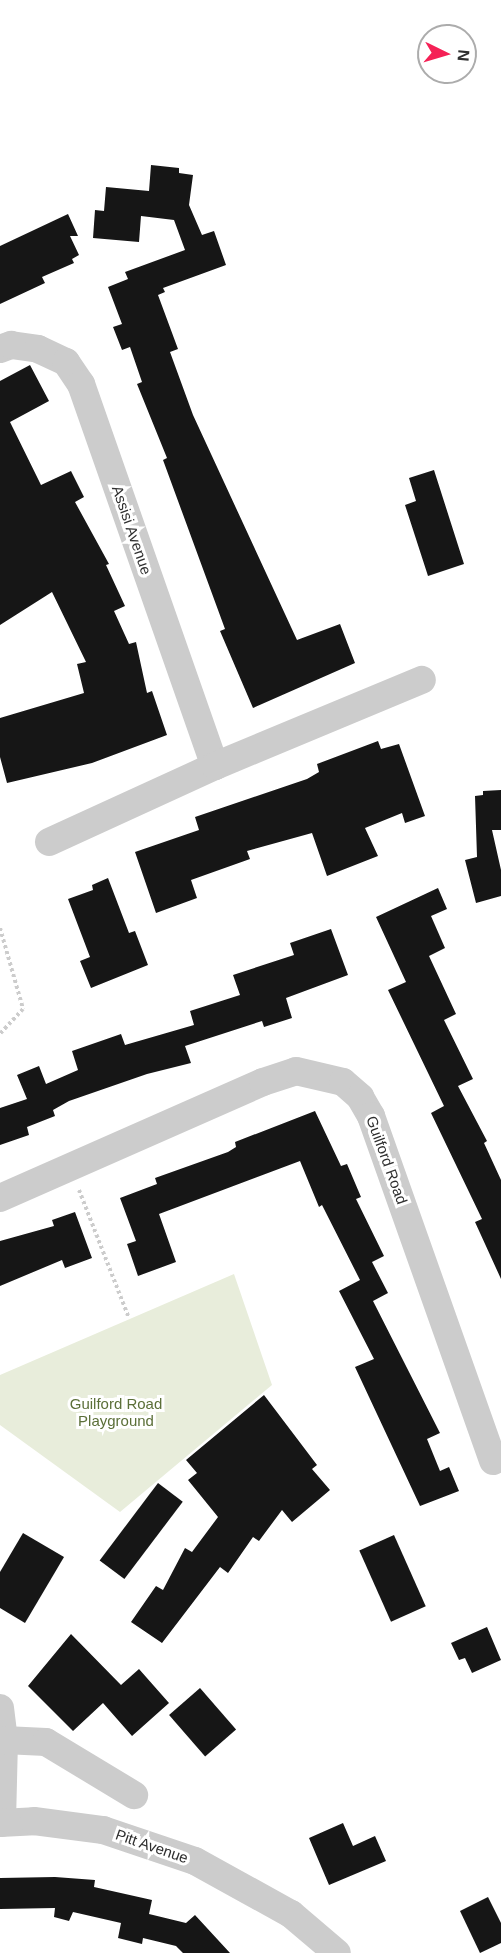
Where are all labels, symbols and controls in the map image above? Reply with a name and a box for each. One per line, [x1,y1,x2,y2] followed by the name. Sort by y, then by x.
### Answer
[417,24,477,84] north arrow
[454,49,472,62] text: N
[108,483,156,577] street label: Assisi Avenue
[363,1113,411,1207] street label: Guilford Road
[70,1394,162,1429] park label: Guilford Road Playground
[113,1825,191,1867] street label: Pitt Avenue

